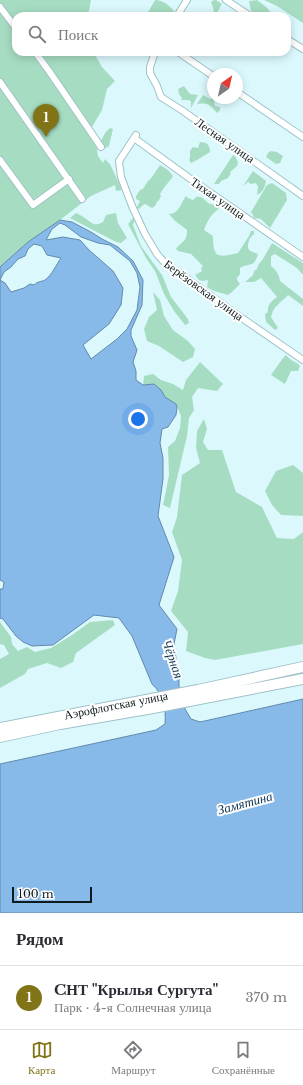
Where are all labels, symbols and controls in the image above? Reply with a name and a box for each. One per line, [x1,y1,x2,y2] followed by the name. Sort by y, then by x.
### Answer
[12,12,291,56] search box
[26,23,48,45] icon: search
[58,25,98,44] text: Поиск
[207,68,243,104] north arrow
[33,104,59,137] pin: 1
[192,114,258,166] street label: Лесная улица
[188,174,249,223] street label: Тихая улица
[161,256,247,324] street label: Берёзовская улица
[128,409,148,429] your location
[158,637,188,681] water label: Чёрная
[63,687,170,722] street label: Аэрофлотская улица
[216,787,275,818] water label: Замятина
[12,885,92,904] scale bar
[18,887,54,901] text: 100 m
[16,929,64,950] text: Рядом
[54,980,219,999] text: CНТ "Крылья Сургута"
[26,989,32,1006] text: 1
[246,989,287,1006] text: 370 m
[54,999,211,1016] text: Парк · 4-я Солнечная улица
[28,1039,55,1077] tab: Карта
[111,1039,156,1077] tab: Маршрут
[212,1039,275,1077] tab: Сохранённые

